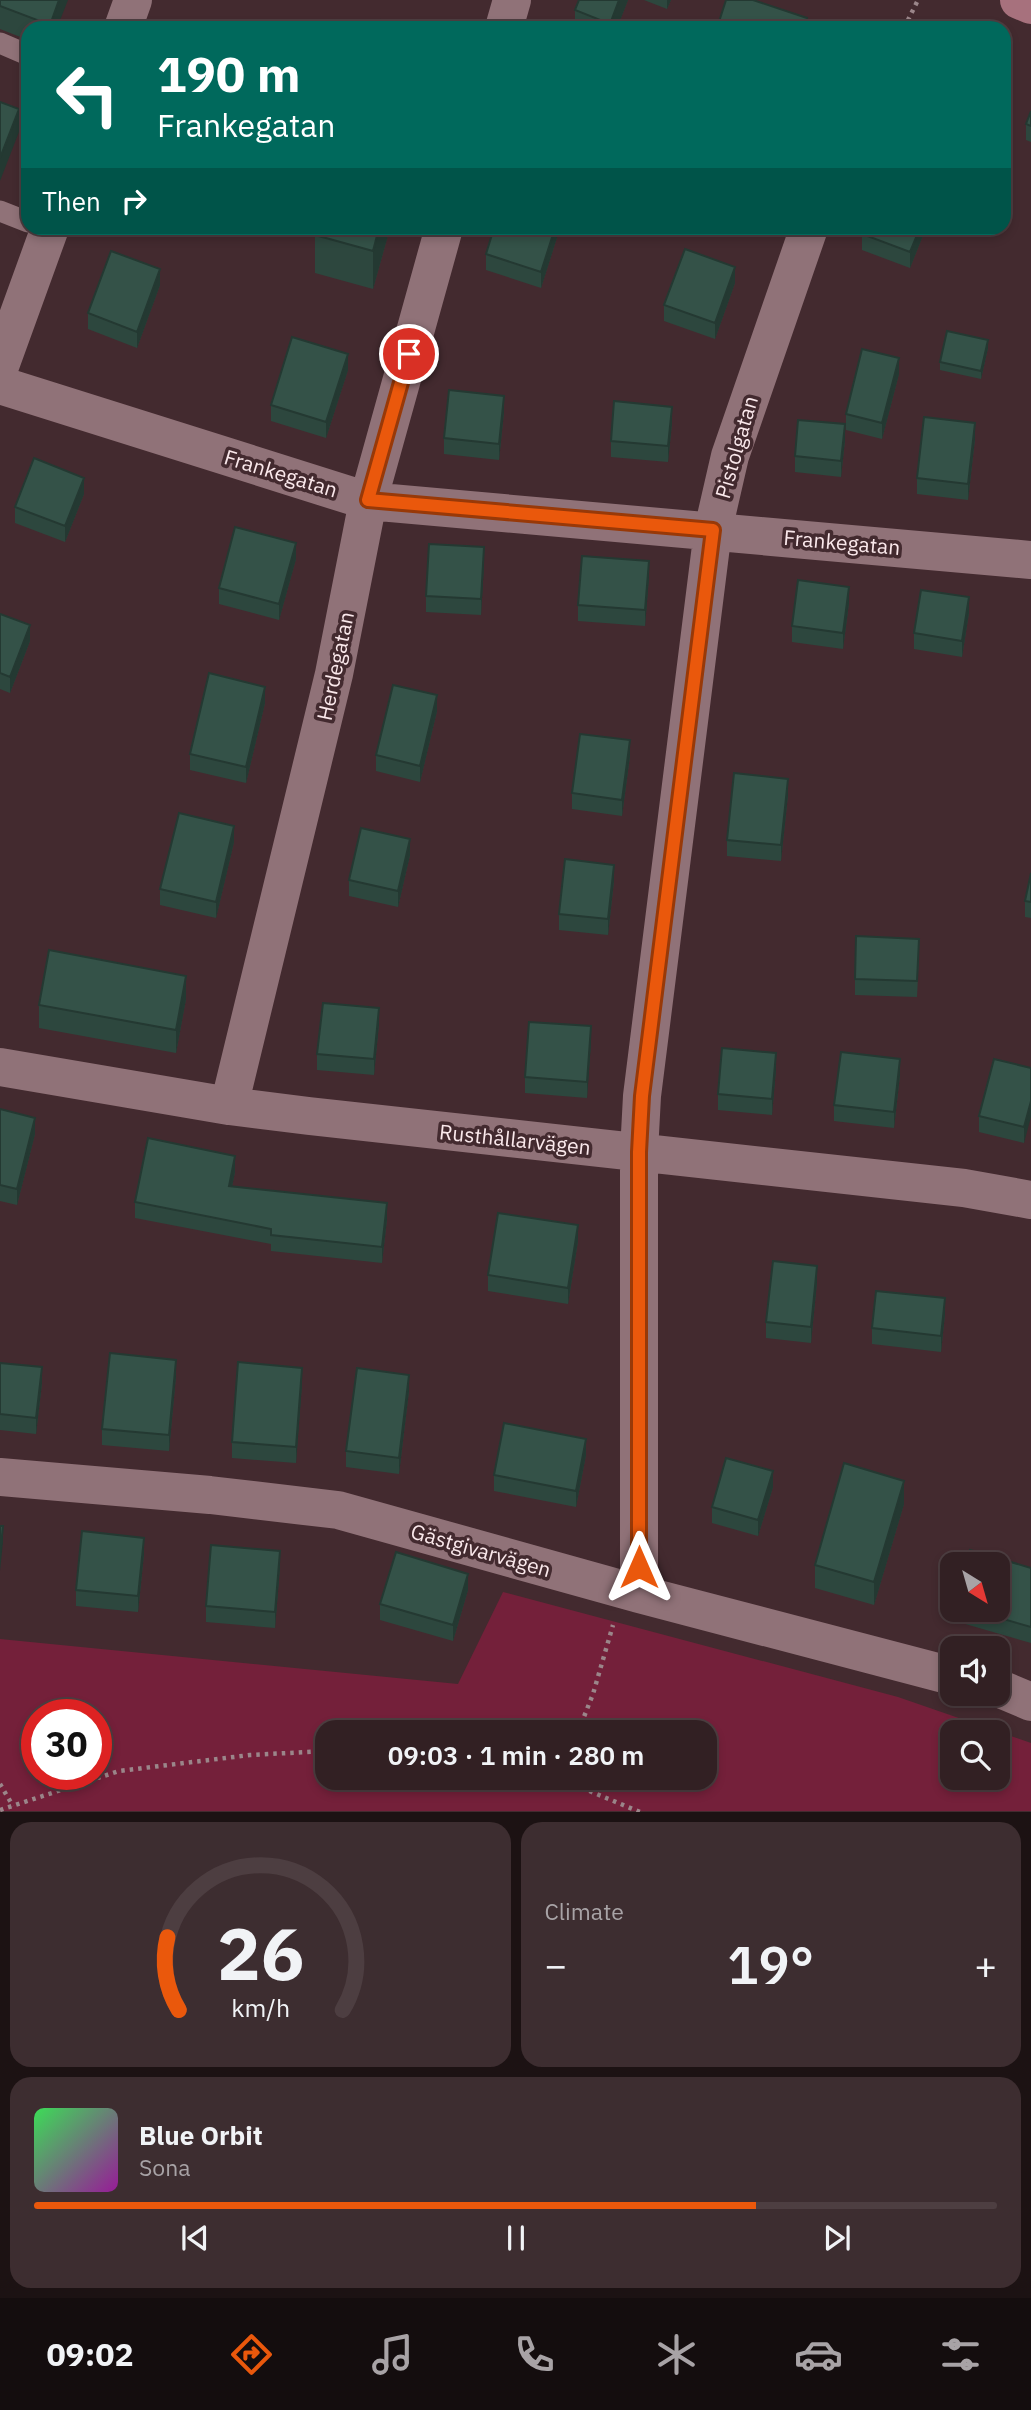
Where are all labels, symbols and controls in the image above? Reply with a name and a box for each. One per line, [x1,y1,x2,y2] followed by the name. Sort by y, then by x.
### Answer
[157,42,301,105] text: 190 m
[42,49,133,140] icon: left
[157,104,335,146] text: Frankegatan
[115,182,153,220] icon: right
[42,184,101,218] text: Then
[379,324,439,384] pin
[390,335,428,373] icon: arrive
[708,392,764,502] street label: Pistolgatan
[221,442,341,504] street label: Frankegatan
[782,523,902,561] street label: Frankegatan
[310,609,360,723] street label: Herdegatan
[438,1117,592,1161] street label: Rusthållarvägen
[408,1517,554,1583] street label: Gästgivarvägen
[602,1530,676,1604] position arrow
[940,1552,1010,1622] north arrow
[940,1552,1010,1790] map controls
[940,1636,1010,1706] button: sound
[21,1699,112,1790] speed limit sign: 30
[940,1720,1010,1790] button: search
[388,1738,644,1772] text: 09:03 · 1 min · 280 m
[545,1896,624,1926] text: Climate
[217,1906,304,2001] text: 26
[727,1931,814,1998] text: 19°
[545,1940,567,1989] text: −
[974,1940,997,1989] text: +
[231,1991,290,2024] text: km/h
[139,2118,263,2152] text: Blue Orbit
[139,2152,191,2182] text: Sona
[176,2219,214,2257] icon: previous
[497,2219,535,2257] icon: pause
[818,2219,856,2257] icon: next
[227,2330,276,2379] icon: directions
[368,2330,417,2379] icon: music
[510,2330,559,2379] icon: phone
[652,2330,701,2379] icon: climate
[794,2330,843,2379] icon: car
[936,2330,985,2379] icon: filters
[46,2333,134,2375] text: 09:02

